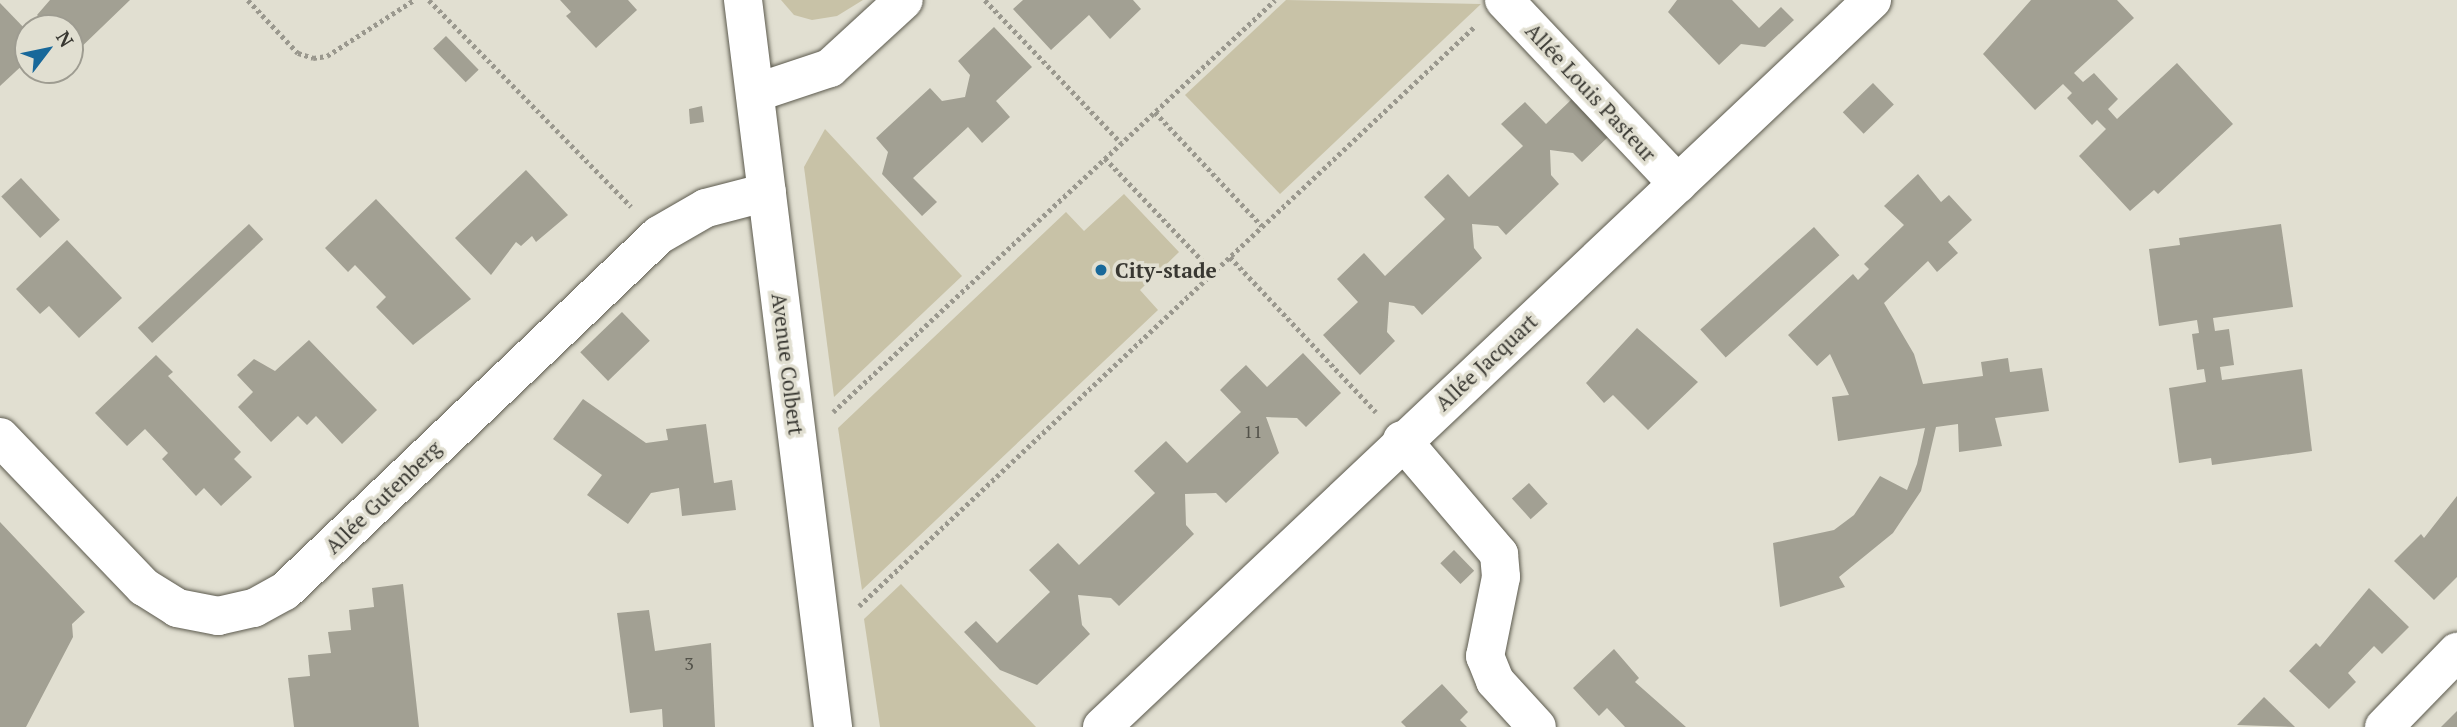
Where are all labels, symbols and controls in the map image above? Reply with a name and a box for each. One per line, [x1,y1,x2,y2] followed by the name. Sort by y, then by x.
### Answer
[14,14,84,84] north arrow
[1521,18,1661,166] street label: Allée Louis Pasteur
[51,26,80,51] text: N
[1115,257,1217,283] place label: City-stade
[1093,262,1109,278] marker: City-stade
[767,292,809,436] street label: Avenue Colbert
[1430,308,1542,416] street label: Allée Jacquart
[1243,420,1263,442] house number: 11
[320,435,446,559] street label: Allée Gutenberg
[684,652,694,674] house number: 3

